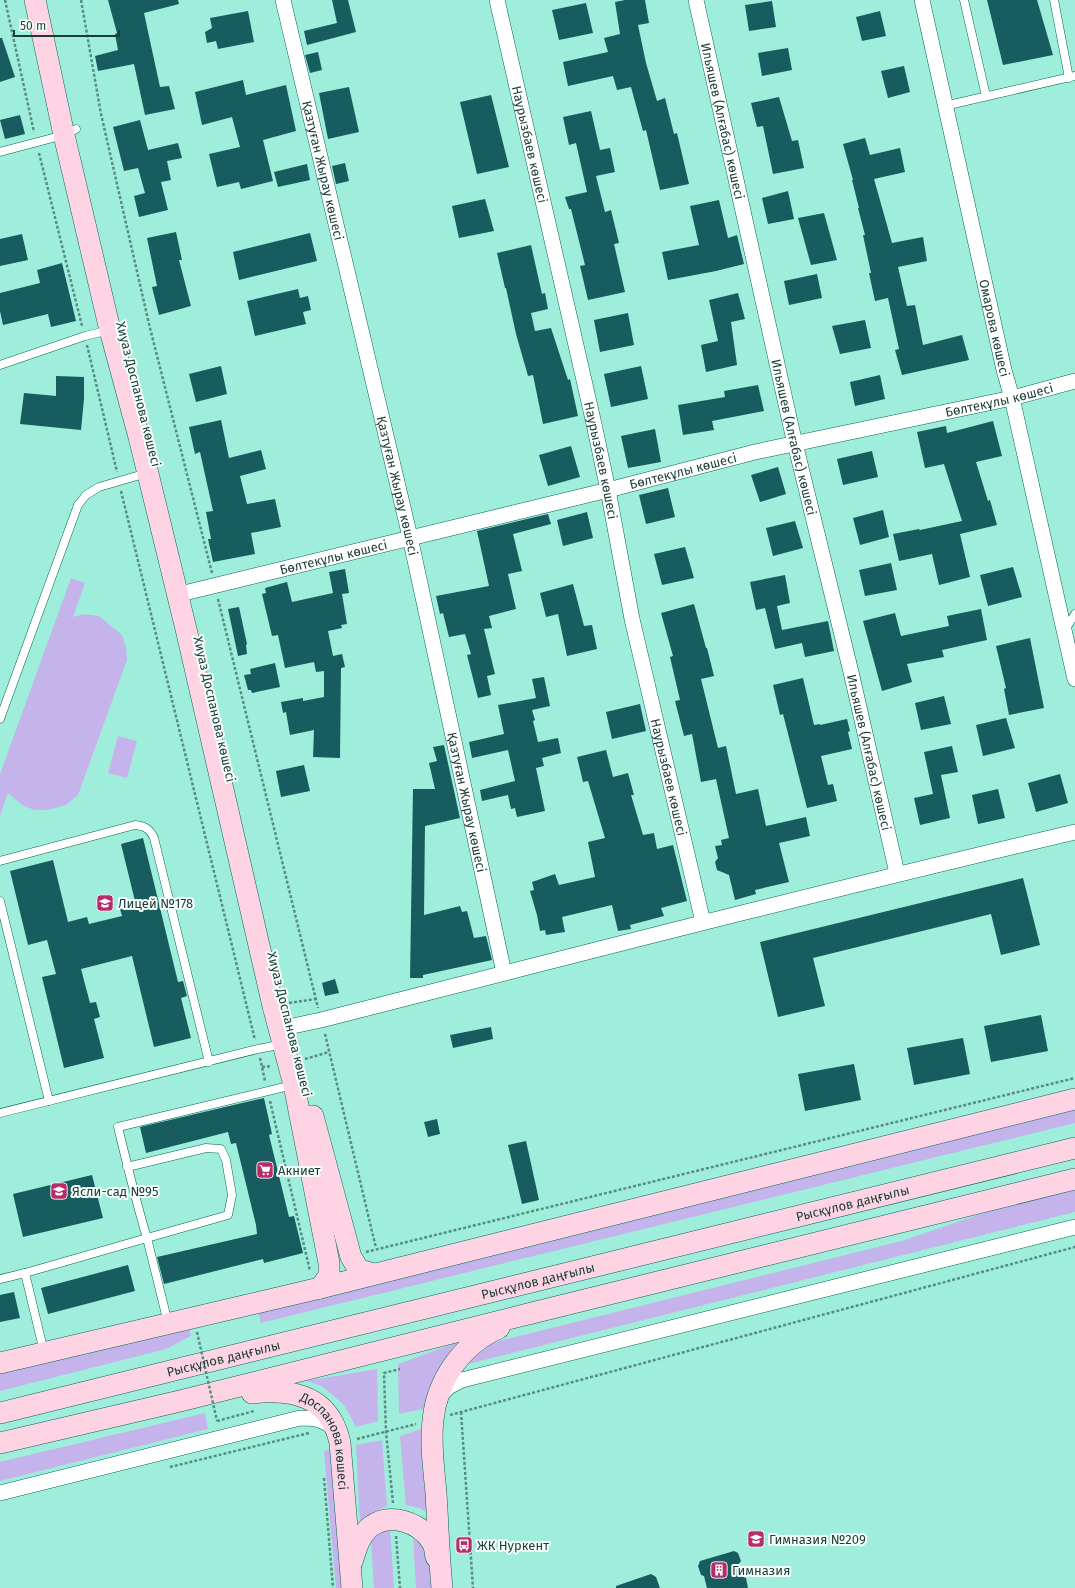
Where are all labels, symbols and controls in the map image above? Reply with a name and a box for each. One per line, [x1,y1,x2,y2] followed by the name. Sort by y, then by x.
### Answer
[14,12,119,38] scale bar
[20,19,46,33] text: 50 m
[698,41,747,201] street label: Ильяшев (Алғабас) көшесі
[509,84,550,204] street label: Наурызбаев көшесі
[299,99,347,242] street label: Қазтуған Жырау көшесі
[976,278,1013,379] street label: Омарова көшесі
[113,320,164,468] street label: Хиуаз Доспанова көшесі
[768,358,819,517] street label: Ильяшев (Алғабас) көшесі
[944,380,1055,420] street label: Бөлтекұлы көшесі
[581,400,620,520] street label: Наурызбаев көшесі
[374,414,421,557] street label: Қазтуған Жырау көшесі
[628,450,738,492] street label: Бөлтекұлы көшесі
[278,537,389,578] street label: Бөлтекұлы көшесі
[190,635,239,783] street label: Хиуаз Доспанова көшесі
[844,673,894,832] street label: Ильяшев (Алғабас) көшесі
[648,717,690,837] street label: Наурызбаев көшесі
[444,731,489,874] street label: Қазтуған Жырау көшесі
[95,893,115,913] school or university icon: Лицей №178
[118,896,193,911] place label: Лицей №178
[264,950,315,1098] street label: Хиуаз Доспанова көшесі
[255,1160,275,1180] supermarket icon: Акниет
[278,1163,320,1178] place label: Акниет
[49,1181,69,1201] school or university icon: Ясли-сад №95
[794,1182,911,1225] street label: Рысқұлов даңғылы
[72,1184,158,1199] place label: Ясли-сад №95
[480,1260,596,1302] street label: Рысқұлов даңғылы
[165,1337,282,1380] street label: Рысқұлов даңғылы
[297,1389,351,1491] street label: Доспанова көшесі
[746,1529,766,1549] school or university icon: Гимназия №209
[769,1532,866,1547] place label: Гимназия №209
[454,1535,474,1555] bus stop icon: ЖК Нуркент
[477,1538,549,1553] place label: ЖК Нуркент
[709,1560,729,1580] building icon: Гимназия
[732,1563,790,1578] place label: Гимназия

